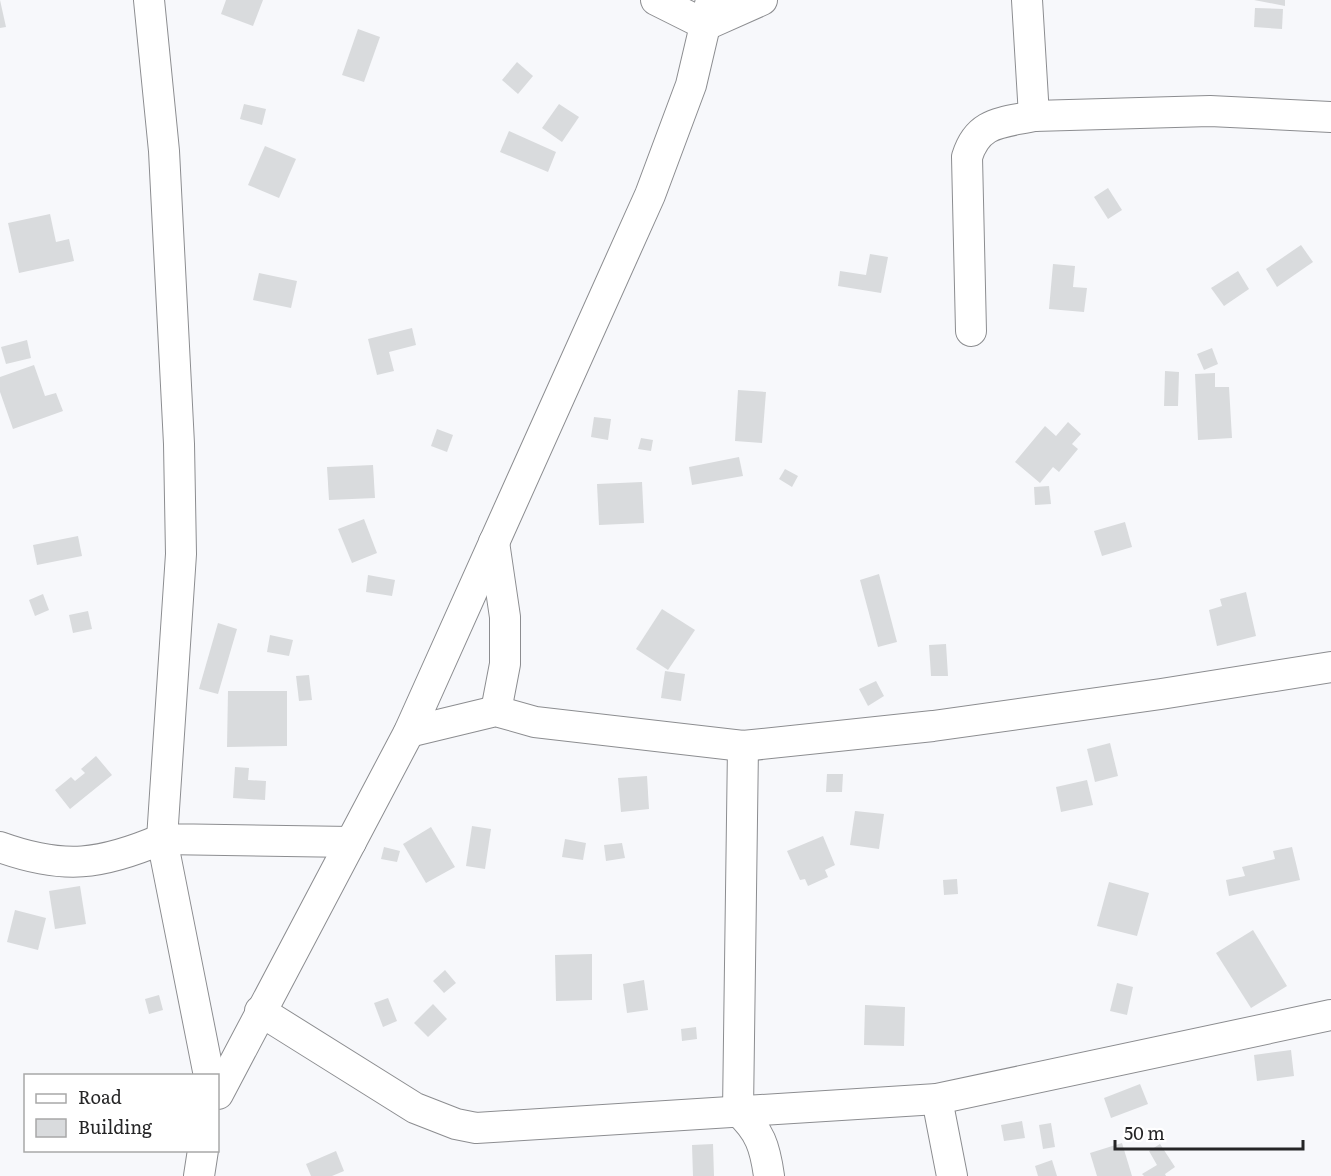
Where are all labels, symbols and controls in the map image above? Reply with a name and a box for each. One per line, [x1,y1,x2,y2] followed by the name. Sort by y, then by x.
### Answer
[24,1074,219,1152] legend
[78,1083,122,1110] text: Road
[78,1113,153,1140] text: Building
[1115,1113,1302,1151] scale bar
[1124,1119,1165,1146] text: 50 m

